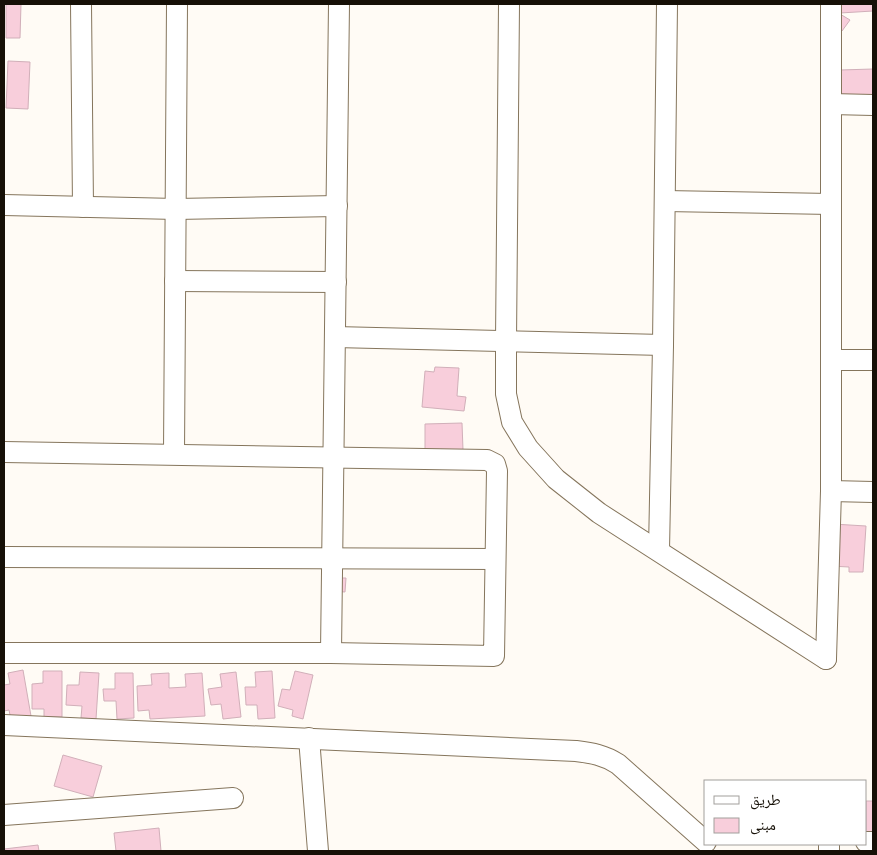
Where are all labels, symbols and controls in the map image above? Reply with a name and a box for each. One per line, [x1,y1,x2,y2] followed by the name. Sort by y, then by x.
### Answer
[704,780,867,845] legend
[750,790,781,810] text: طريق
[750,815,776,835] text: مبنى

